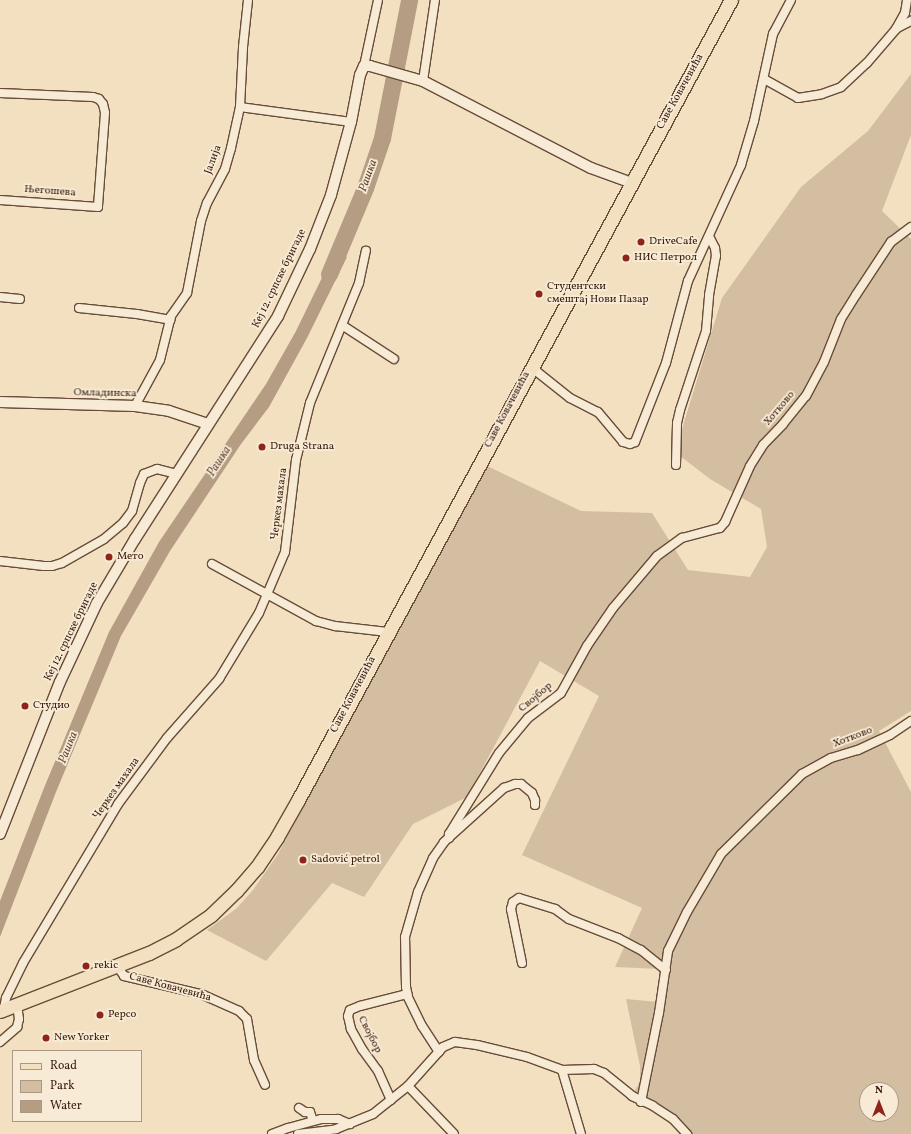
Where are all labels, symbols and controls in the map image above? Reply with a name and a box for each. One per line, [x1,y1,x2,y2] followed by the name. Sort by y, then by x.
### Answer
[655,52,707,132] street label: Саве Ковачевића
[203,143,225,177] street label: Јалија
[357,158,381,194] water label: Рашка
[24,184,76,200] street label: Његошева
[250,227,310,331] street label: Кеј 12. српске бригаде
[649,235,697,249] place label: DriveCafe
[636,237,646,247] marker: DriveCafe
[634,251,697,265] place label: НИС Петрол
[621,253,631,263] marker: НИС Петрол
[547,281,649,307] place label: Студентски смештај Нови Пазар
[534,289,544,299] marker: Студентски смештај Нови Пазар
[482,370,534,450] street label: Саве Ковачевића
[73,387,137,401] street label: Омладинска
[762,389,798,429] street label: Хотково
[270,440,334,454] place label: Druga Strana
[257,442,267,452] marker: Druga Strana
[205,444,235,480] water label: Рашка
[269,467,291,541] street label: Черкез махала
[117,550,144,564] place label: Мето
[104,552,114,562] marker: Мето
[42,580,102,684] street label: Кеј 12. српске бригаде
[328,655,380,735] street label: Саве Ковачевића
[517,680,555,716] street label: Својбор
[33,699,70,713] place label: Студио
[20,701,30,711] marker: Студио
[831,724,875,752] street label: Хотково
[56,730,82,766] water label: Рашка
[91,755,143,823] street label: Черкез махала
[311,853,380,867] place label: Sadović petrol
[298,855,308,865] marker: Sadović petrol
[94,959,118,973] place label: rekic
[81,961,91,971] marker: rekic
[127,971,213,1005] street label: Саве Ковачевића
[108,1008,136,1022] place label: Pepco
[95,1010,105,1020] marker: Pepco
[354,1014,384,1056] street label: Својбор
[54,1031,110,1045] place label: New Yorker
[41,1033,51,1043] marker: New Yorker
[12,1050,142,1122] legend
[50,1058,77,1074] text: Road
[50,1078,75,1094] text: Park
[859,1082,899,1122] north arrow
[875,1083,883,1098] text: N
[50,1098,82,1114] text: Water

